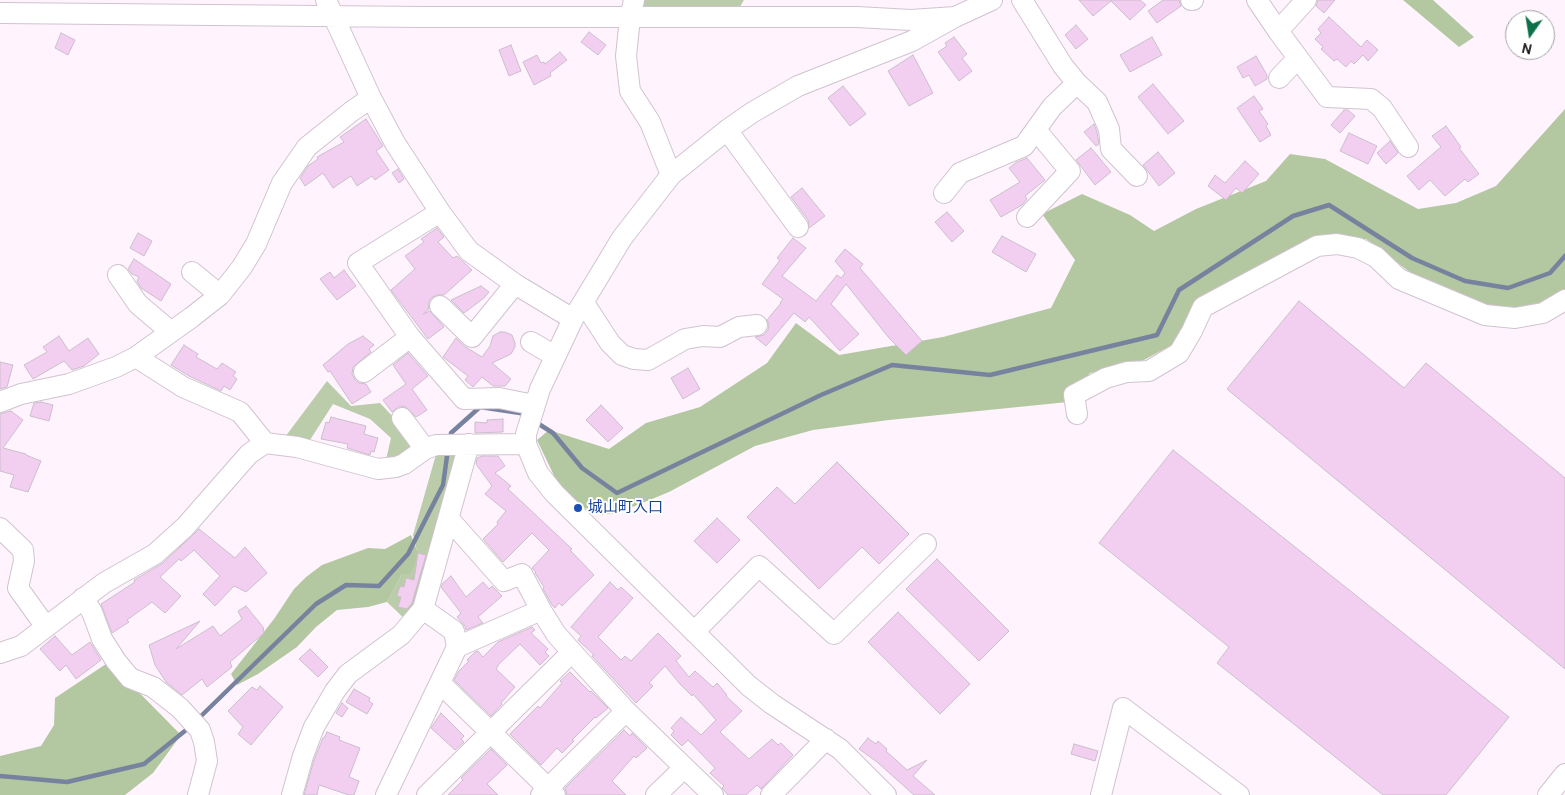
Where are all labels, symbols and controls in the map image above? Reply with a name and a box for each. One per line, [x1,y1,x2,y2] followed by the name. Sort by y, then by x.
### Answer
[1505,10,1555,60] north arrow
[1520,39,1534,59] text: N
[588,499,663,517] place label: 城山町入口
[572,502,584,514] marker: 城山町入口

